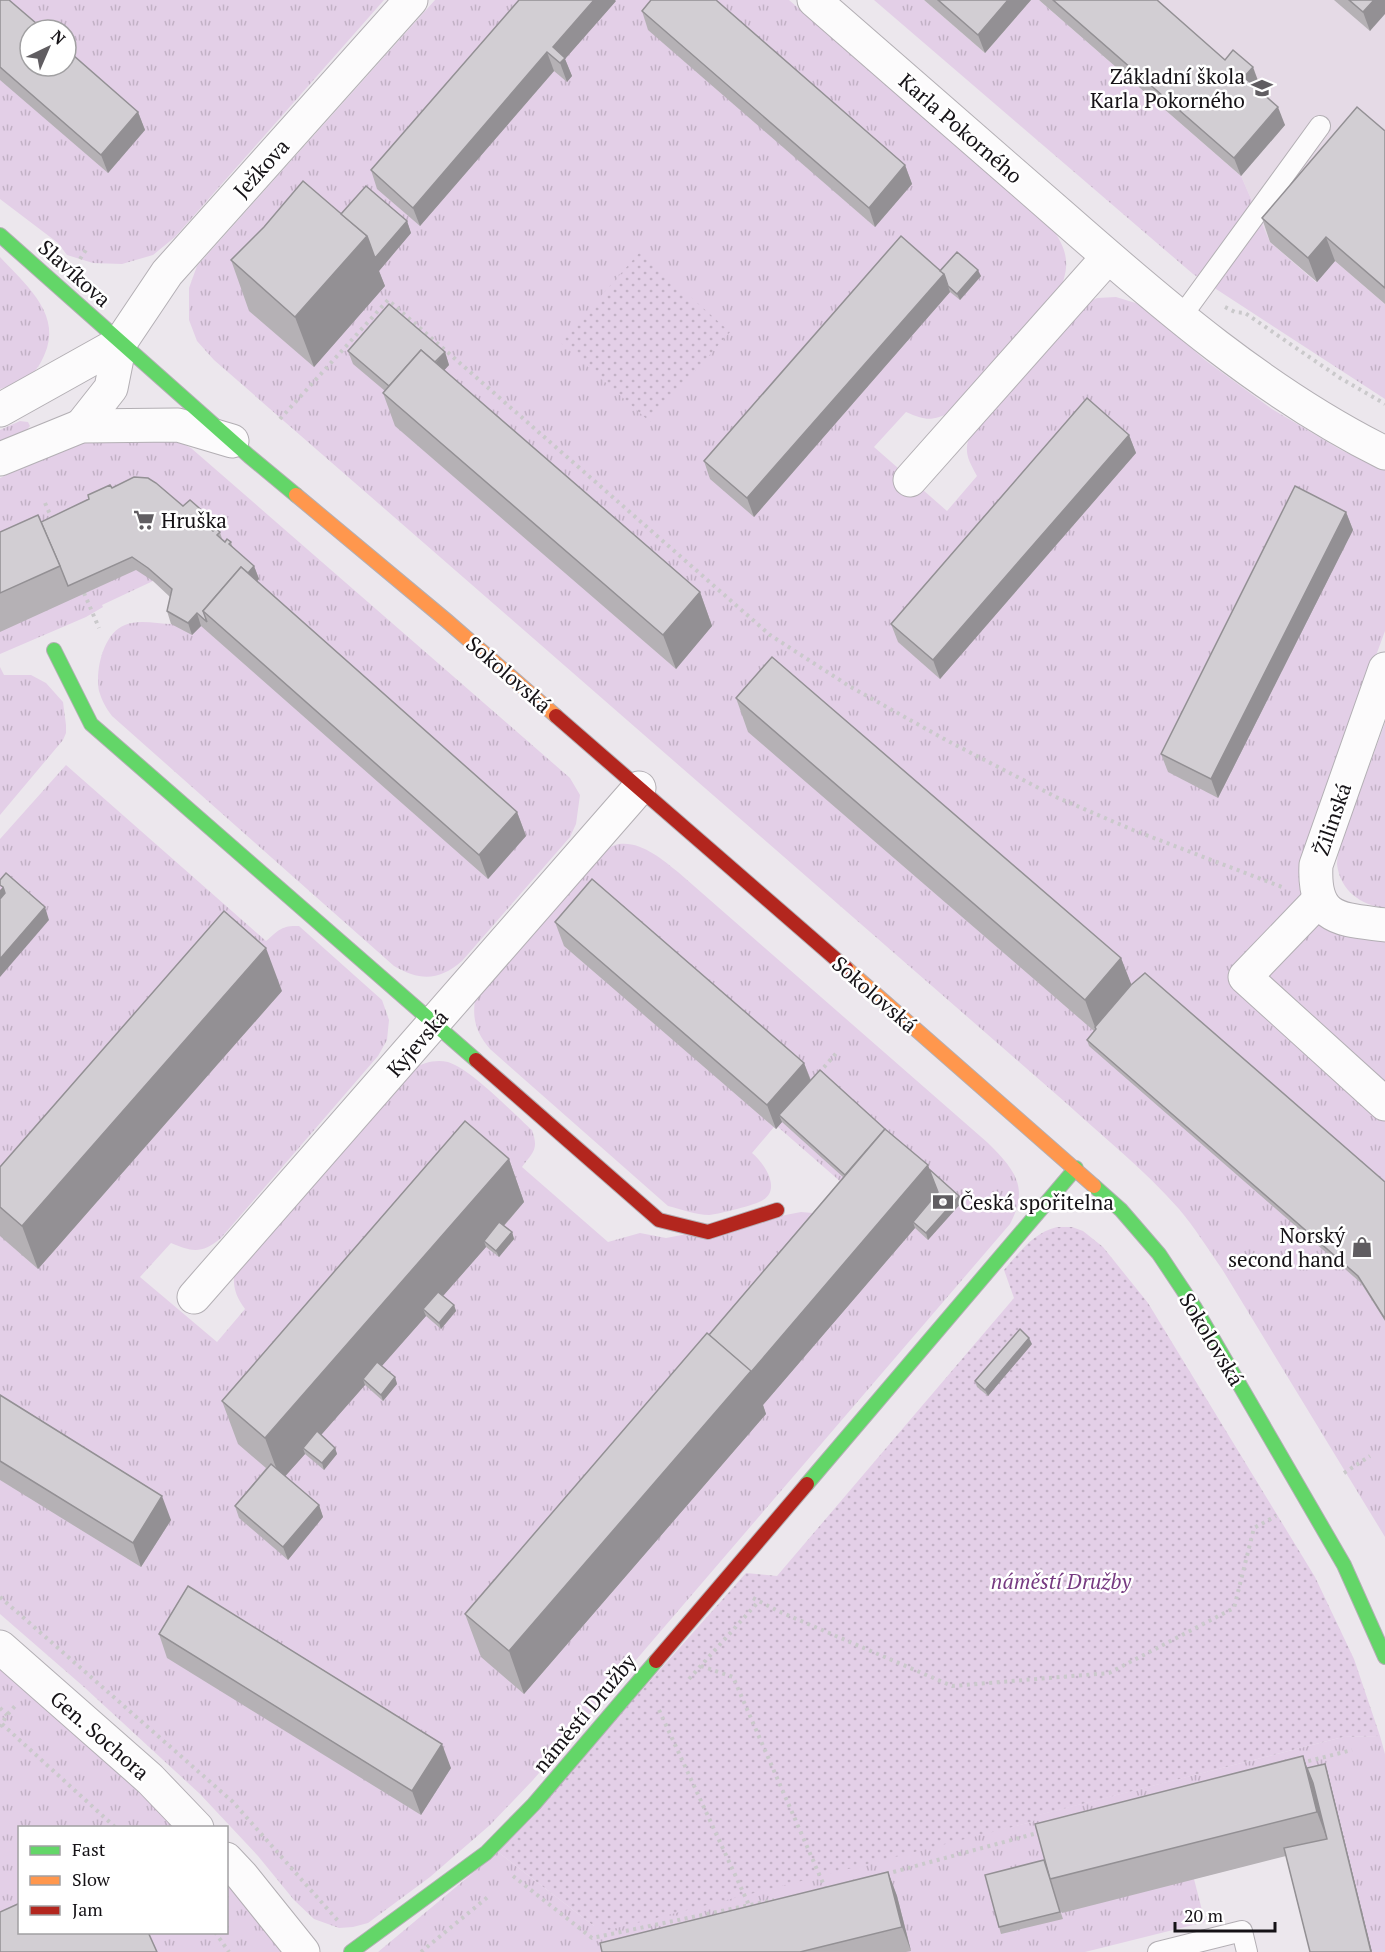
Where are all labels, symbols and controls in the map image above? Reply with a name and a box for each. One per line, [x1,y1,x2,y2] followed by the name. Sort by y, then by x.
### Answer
[18,18,78,78] north arrow
[46,25,70,49] text: N
[1090,62,1245,114] place label: Základní škola Karla Pokorného
[893,67,1029,189] street label: Karla Pokorného
[1250,76,1274,100] school or university icon: Základní škola Karla Pokorného
[227,132,295,204] street label: Ježkova
[33,233,117,313] street label: Slavíkova
[161,506,227,534] place label: Hruška
[132,508,156,532] supermarket icon: Hruška
[461,629,558,719] street label: Sokolovská
[1307,779,1358,859] street label: Žilinská
[827,949,924,1039] street label: Sokolovská
[380,1003,454,1083] street label: Kyjevská
[960,1188,1114,1216] place label: Česká spořitelna
[931,1190,955,1214] bank icon: Česká spořitelna
[1228,1221,1345,1273] place label: Norský second hand
[1350,1235,1374,1259] shop icon: Norský second hand
[1173,1287,1251,1391] street label: Sokolovská
[991,1567,1132,1595] park label: náměstí Družby
[526,1647,642,1778] street label: náměstí Družby
[44,1684,156,1786] street label: Gen. Sochora
[18,1826,228,1934] legend
[72,1837,106,1861] text: Fast
[72,1867,111,1891] text: Slow
[1175,1895,1276,1933] scale bar
[72,1897,103,1921] text: Jam
[1184,1903,1224,1927] text: 20 m

